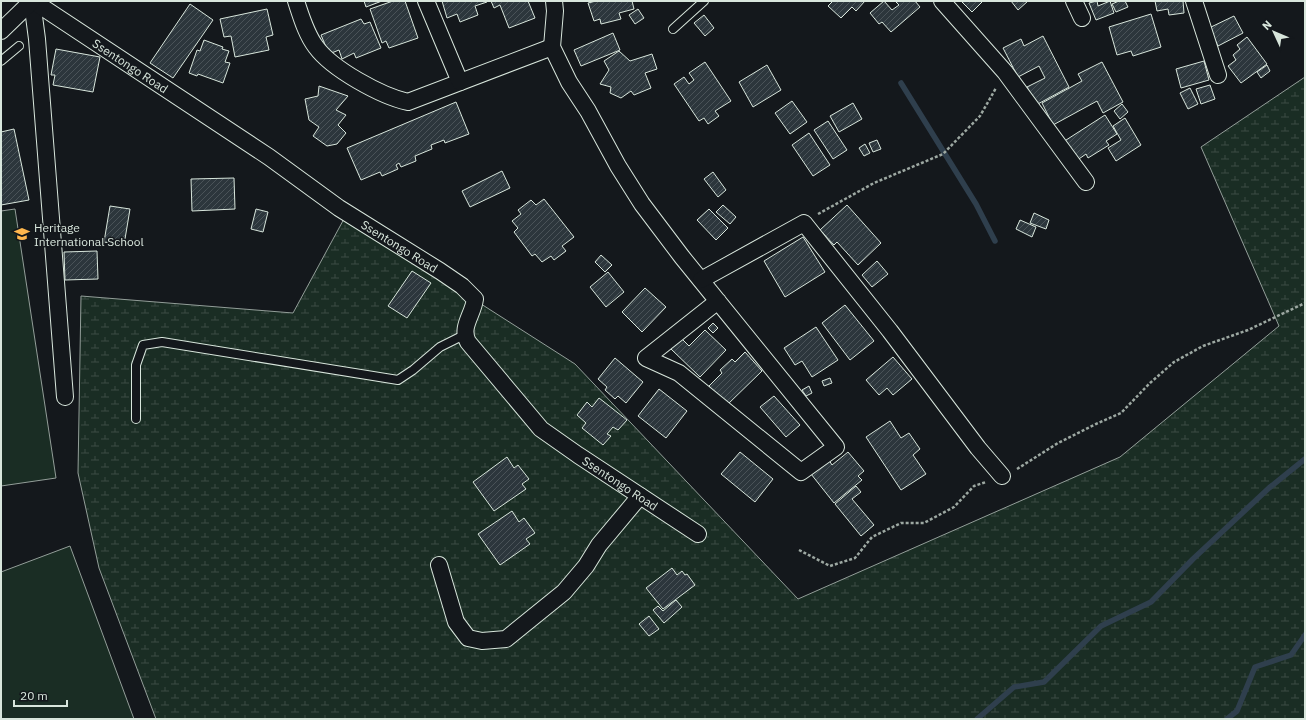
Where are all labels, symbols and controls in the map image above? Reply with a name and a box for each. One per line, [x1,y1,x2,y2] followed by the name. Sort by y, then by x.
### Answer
[1254,12,1294,52] north arrow
[1259,17,1275,33] text: N
[90,35,171,96] street label: Ssentongo Road
[359,216,441,275] street label: Ssentongo Road
[34,220,144,249] place label: Heritage International School
[13,225,31,243] school or university icon: Heritage International School
[580,453,661,513] street label: Ssentongo Road
[14,682,67,708] scale bar
[20,688,48,703] text: 20 m

